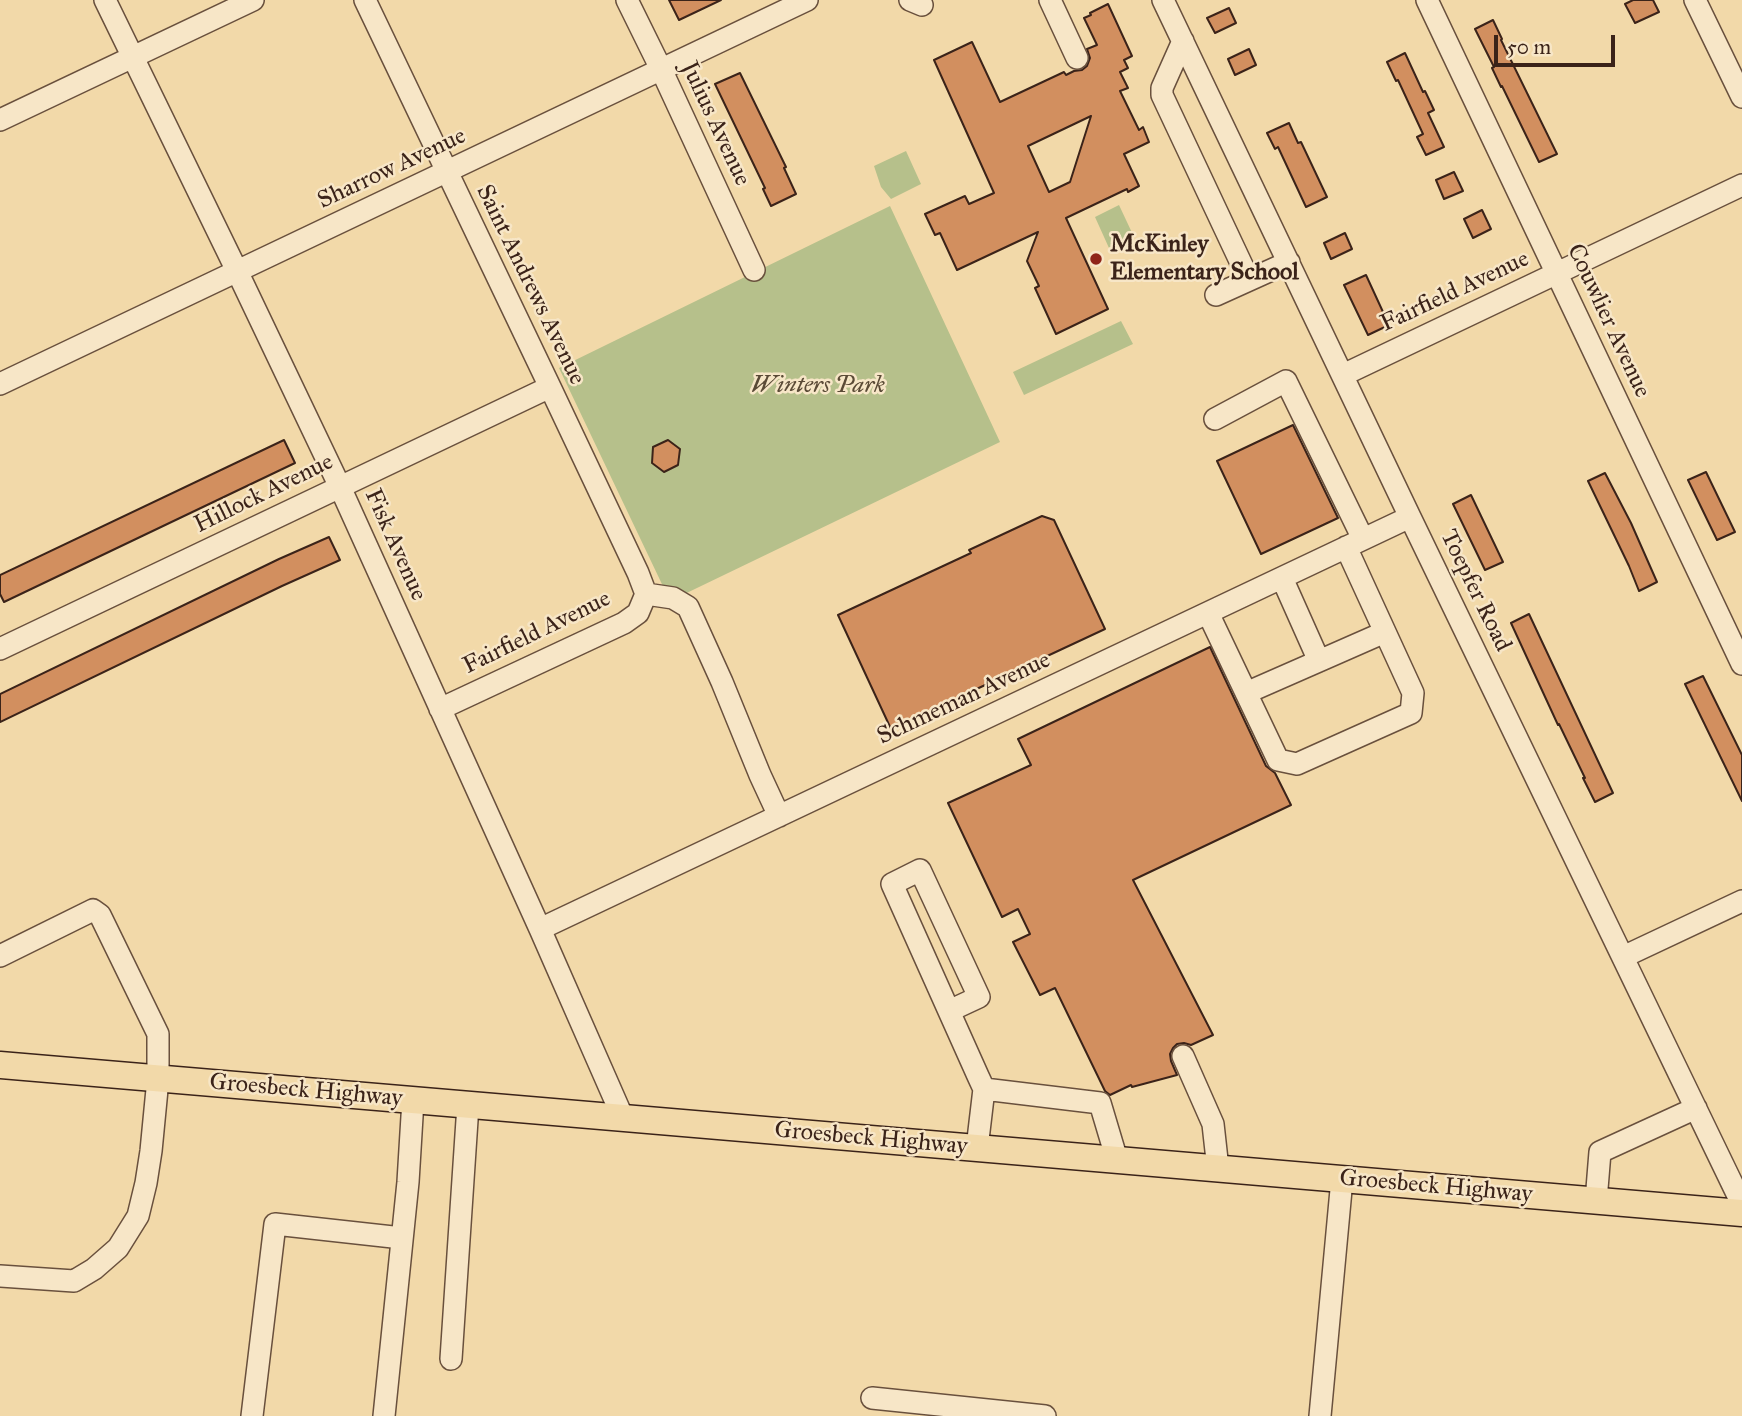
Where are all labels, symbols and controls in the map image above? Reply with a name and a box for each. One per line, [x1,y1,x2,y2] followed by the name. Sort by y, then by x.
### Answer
[1497,21,1618,65] scale bar
[1507,34,1551,60] text: 50 m
[674,57,756,191] street label: Julius Avenue
[313,122,471,216] street label: Sharrow Avenue
[469,180,591,390] street label: Saint Andrews Avenue
[1110,231,1299,287] place label: McKinley Elementary School
[1560,240,1656,402] street label: Couwlier Avenue
[1376,245,1534,339] street label: Fairfield Avenue
[1088,251,1104,267] marker: McKinley Elementary School
[751,372,885,400] park label: Winters Park
[190,448,338,540] street label: Hillock Avenue
[358,485,432,605] street label: Fisk Avenue
[1433,525,1517,657] street label: Toepfer Road
[459,585,615,681] street label: Fairfield Avenue
[873,646,1055,752] street label: Schmeman Avenue
[208,1068,404,1114] street label: Groesbeck Highway
[773,1116,969,1162] street label: Groesbeck Highway
[1338,1164,1534,1210] street label: Groesbeck Highway

